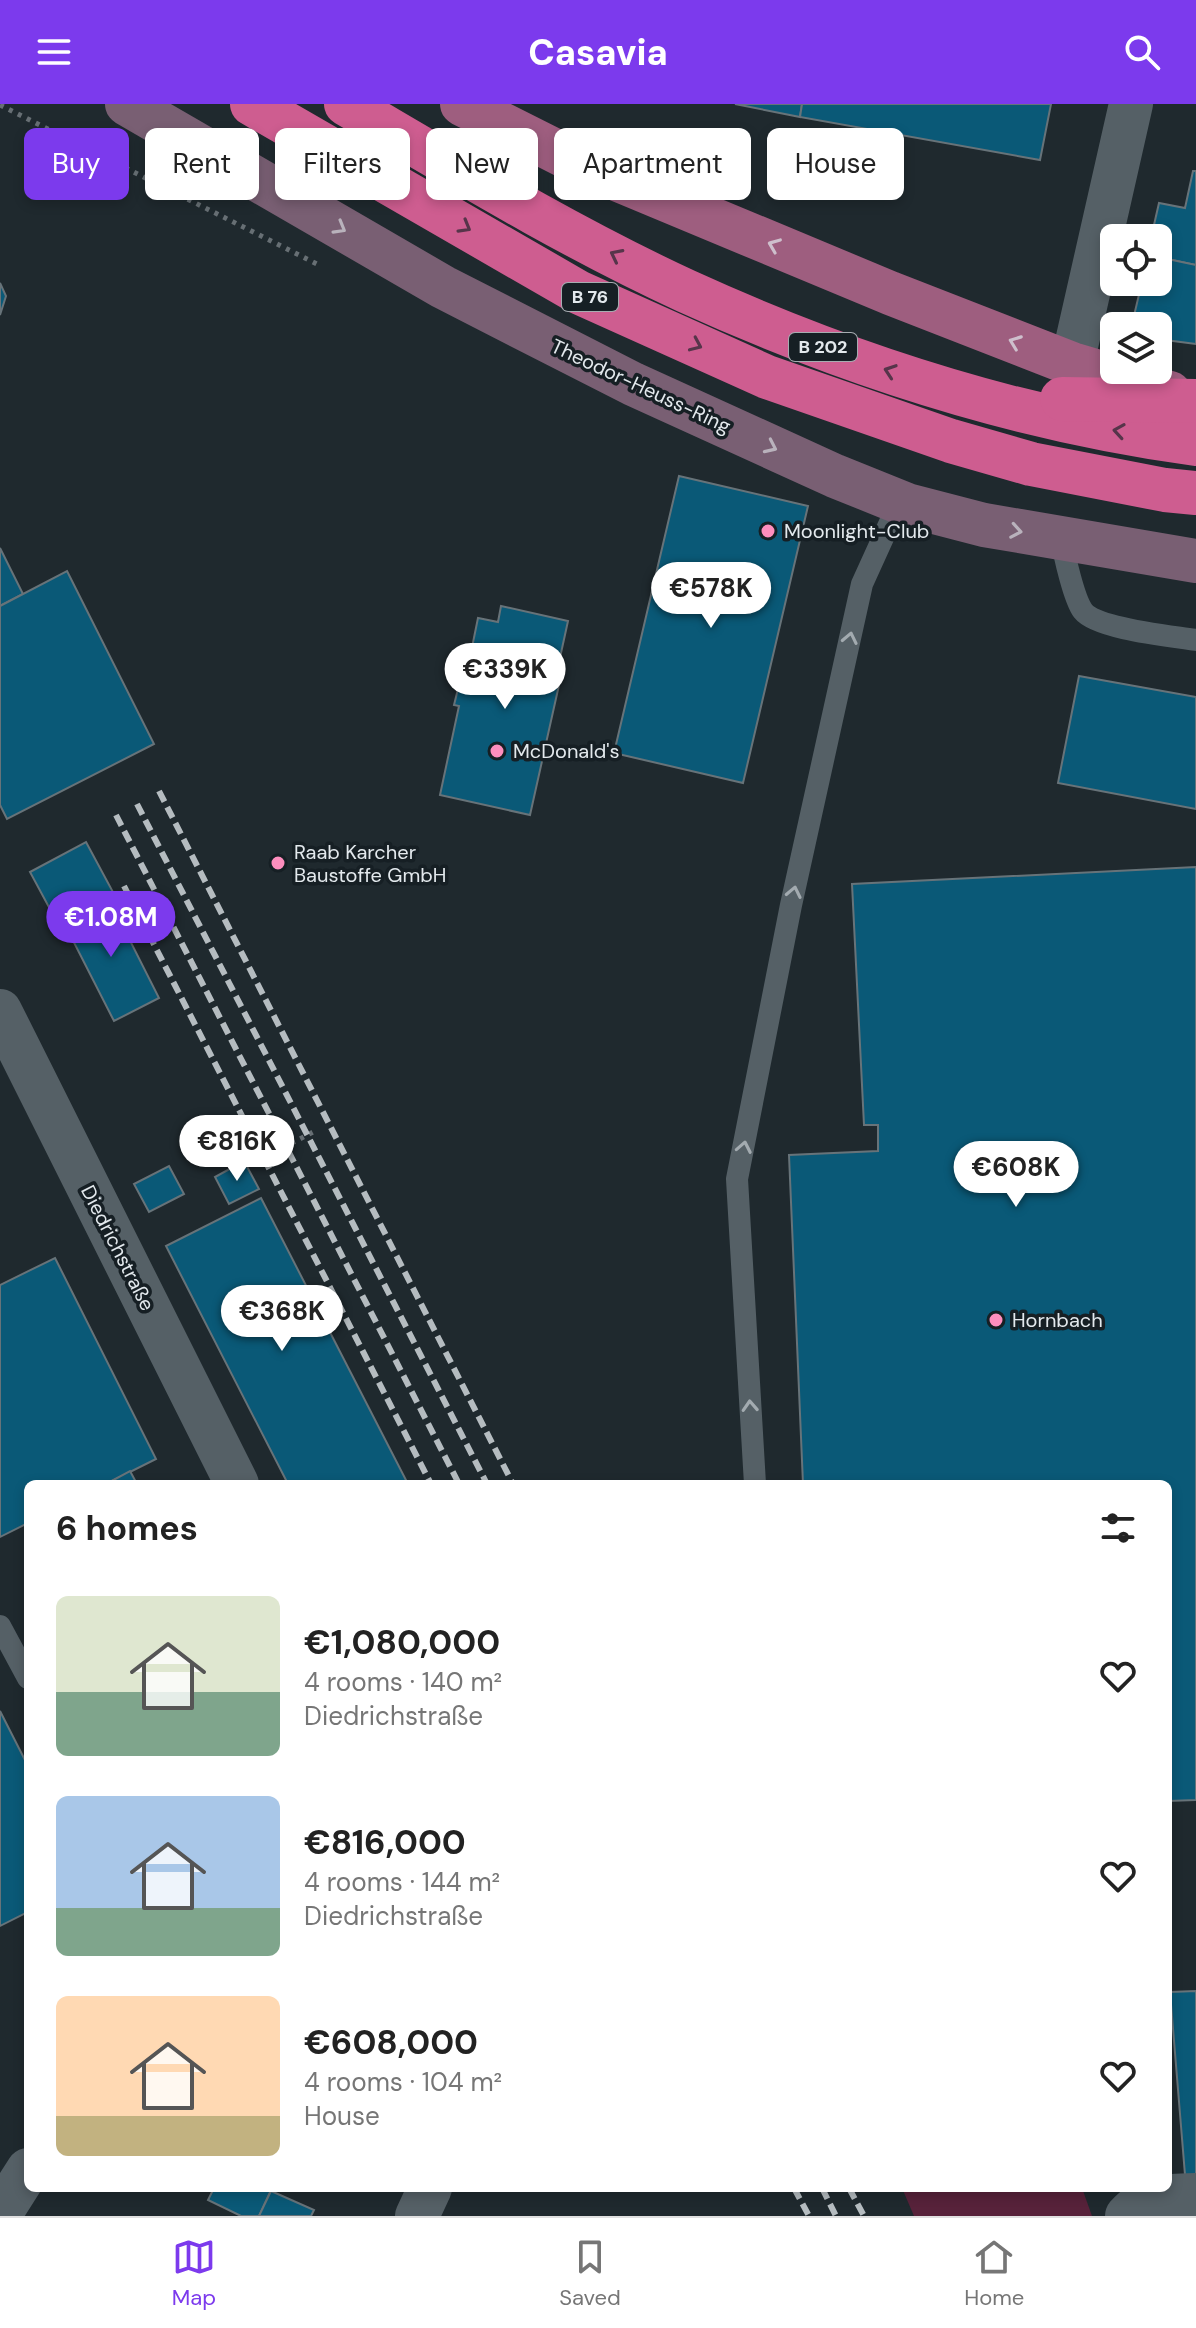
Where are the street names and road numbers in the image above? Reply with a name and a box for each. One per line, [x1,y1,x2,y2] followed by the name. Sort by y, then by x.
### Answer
[562,283,618,311] road number: B 76
[547,333,735,439] street label: Theodor-Heuss-Ring
[789,333,857,361] road number: B 202
[75,1181,161,1315] street label: Diedrichstraße

